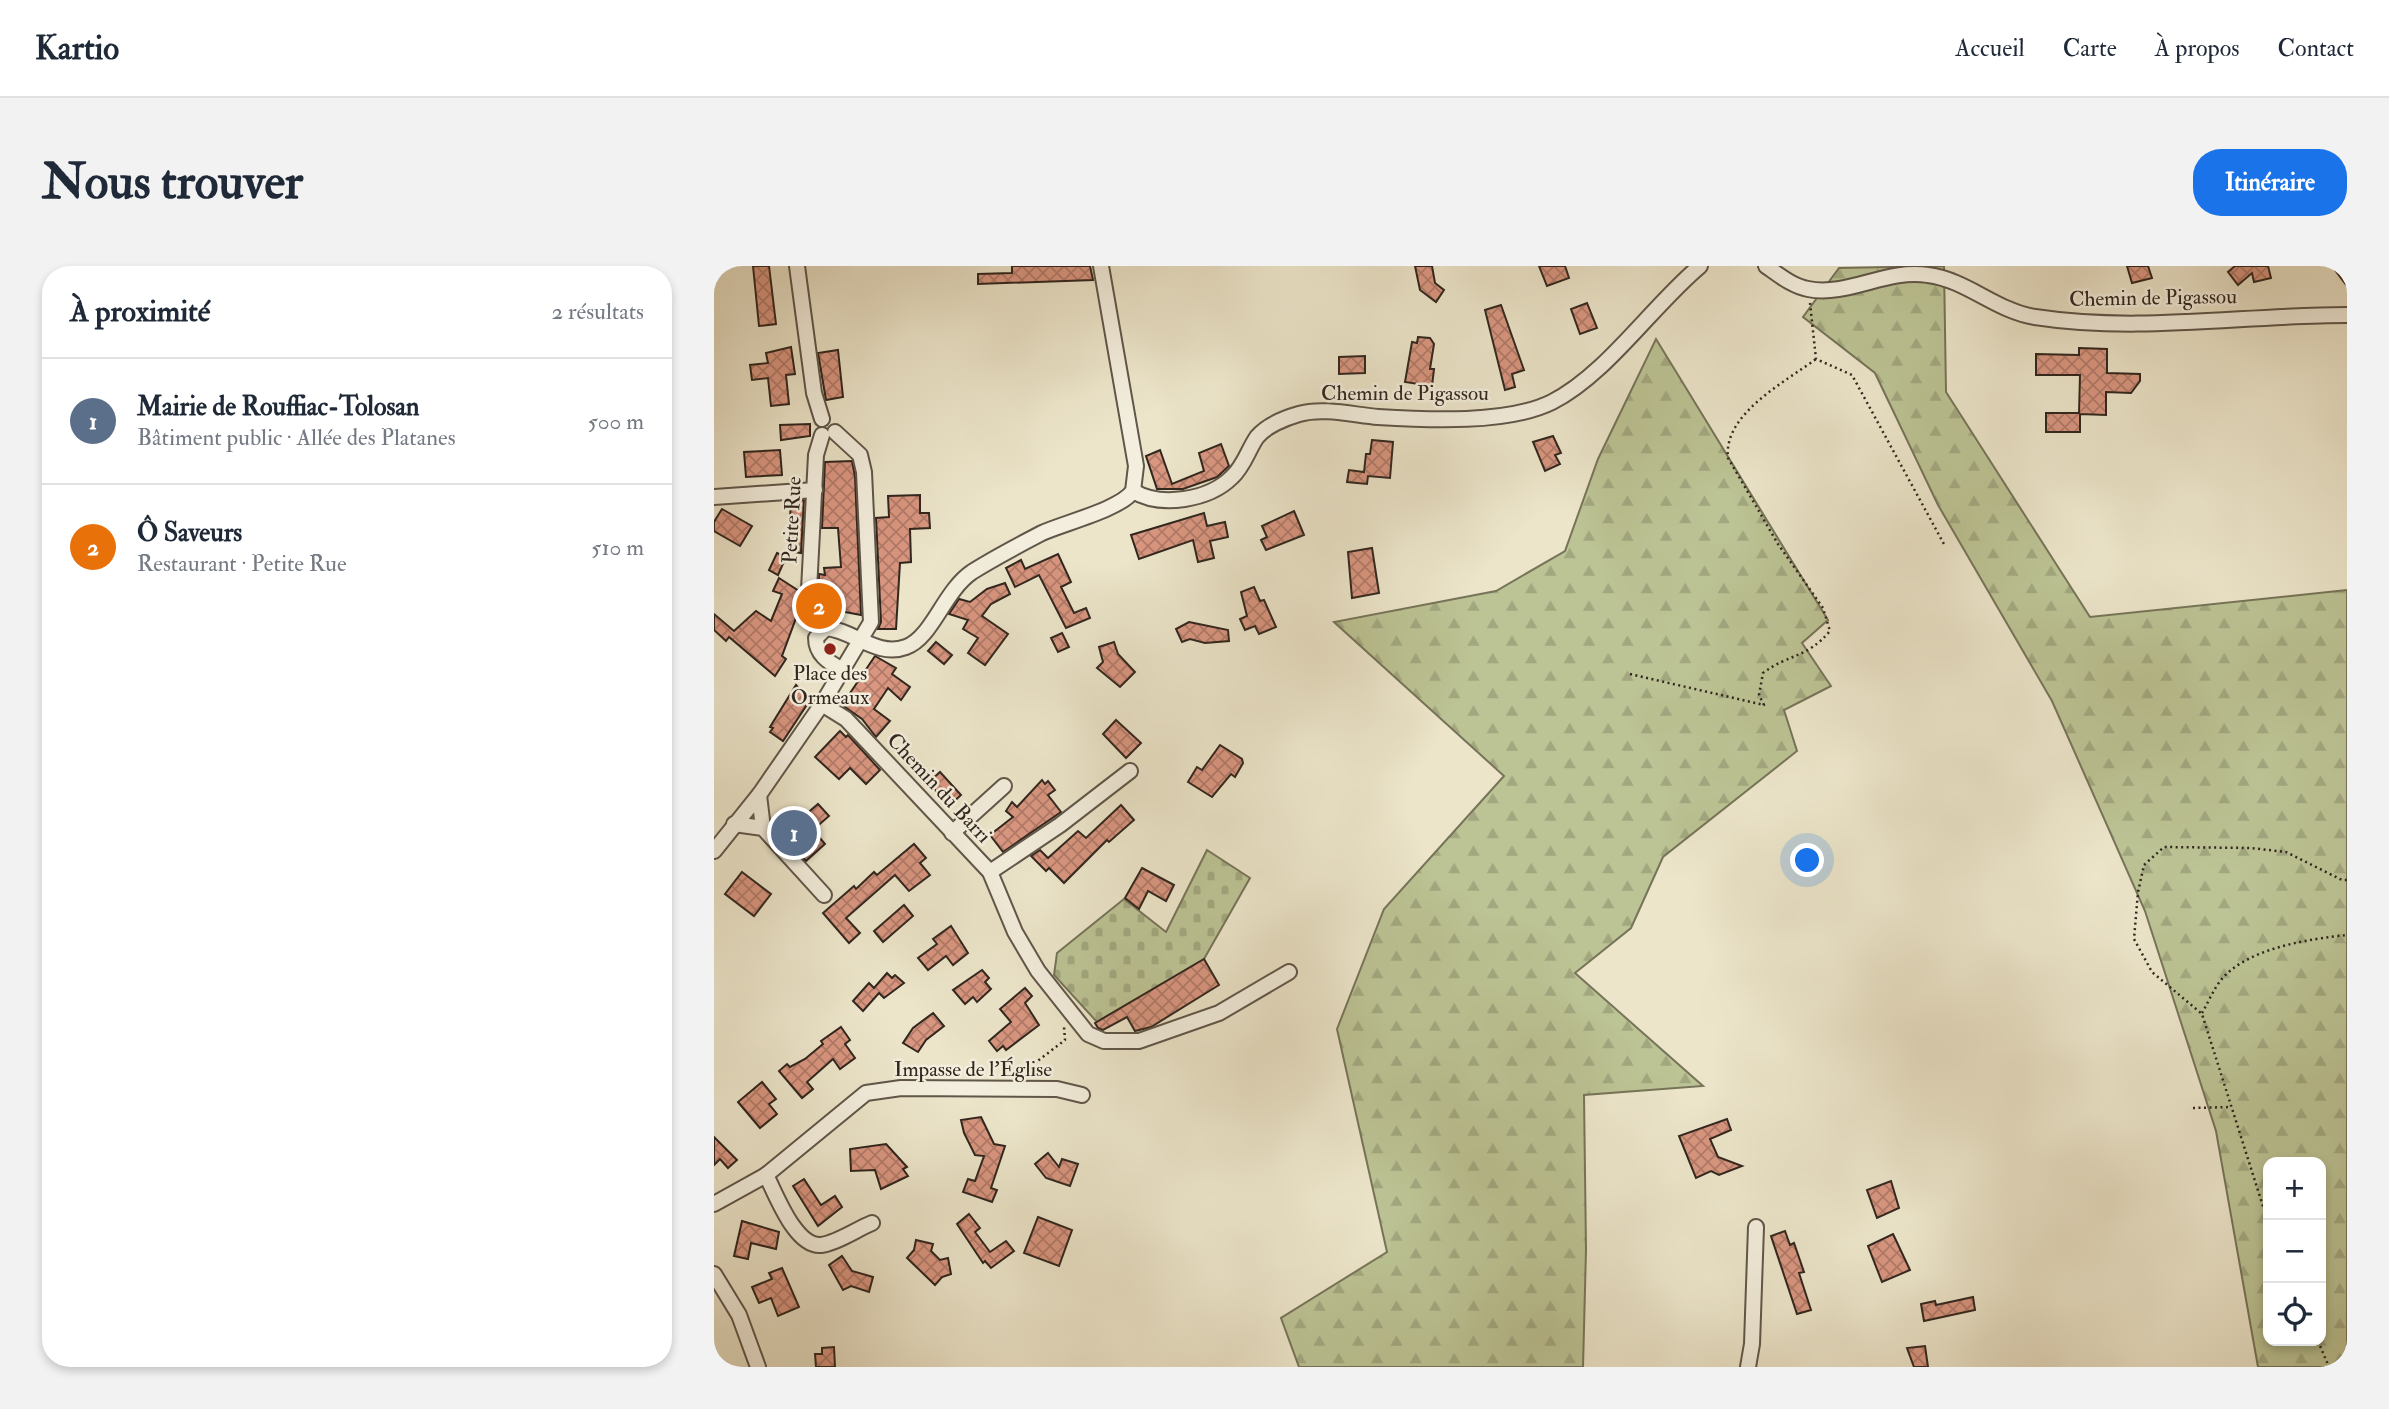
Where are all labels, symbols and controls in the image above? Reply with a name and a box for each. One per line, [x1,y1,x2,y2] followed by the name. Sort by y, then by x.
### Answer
[35,28,119,69] text: Kartio
[1955,33,2025,64] text: Accueil
[2063,33,2117,64] text: Carte
[2155,33,2240,64] text: À propos
[2278,33,2354,64] text: Contact
[2193,149,2347,216] button: Itinéraire
[42,152,303,213] text: Nous trouver
[2069,283,2237,313] street label: Chemin de Pigassou
[70,293,210,330] text: À proximité
[552,297,644,326] text: 2 résultats
[1321,380,1489,407] street label: Chemin de Pigassou
[137,391,419,423] text: Mairie de Rouffiac-Tolosan
[89,407,97,436] text: 1
[588,407,644,436] text: 500 m
[137,423,456,452] text: Bâtiment public · Allée des Platanes
[776,476,808,564] street label: Petite Rue
[137,517,242,549] text: Ô Saveurs
[87,533,99,562] text: 2
[591,533,644,562] text: 510 m
[137,549,347,578] text: Restaurant · Petite Rue
[796,580,842,632] pin: 2
[822,641,838,657] marker: Place des Ormeaux
[791,660,870,711] place label: Place des Ormeaux
[881,727,997,849] street label: Chemin du Barri
[771,807,817,859] pin: 1
[1790,843,1824,877] your location
[894,1056,1052,1083] street label: Impasse de l'Église
[2263,1157,2326,1346] map controls
[2263,1157,2326,1220] button: +
[2263,1220,2326,1283] button: −
[2263,1283,2326,1346] button: locate

